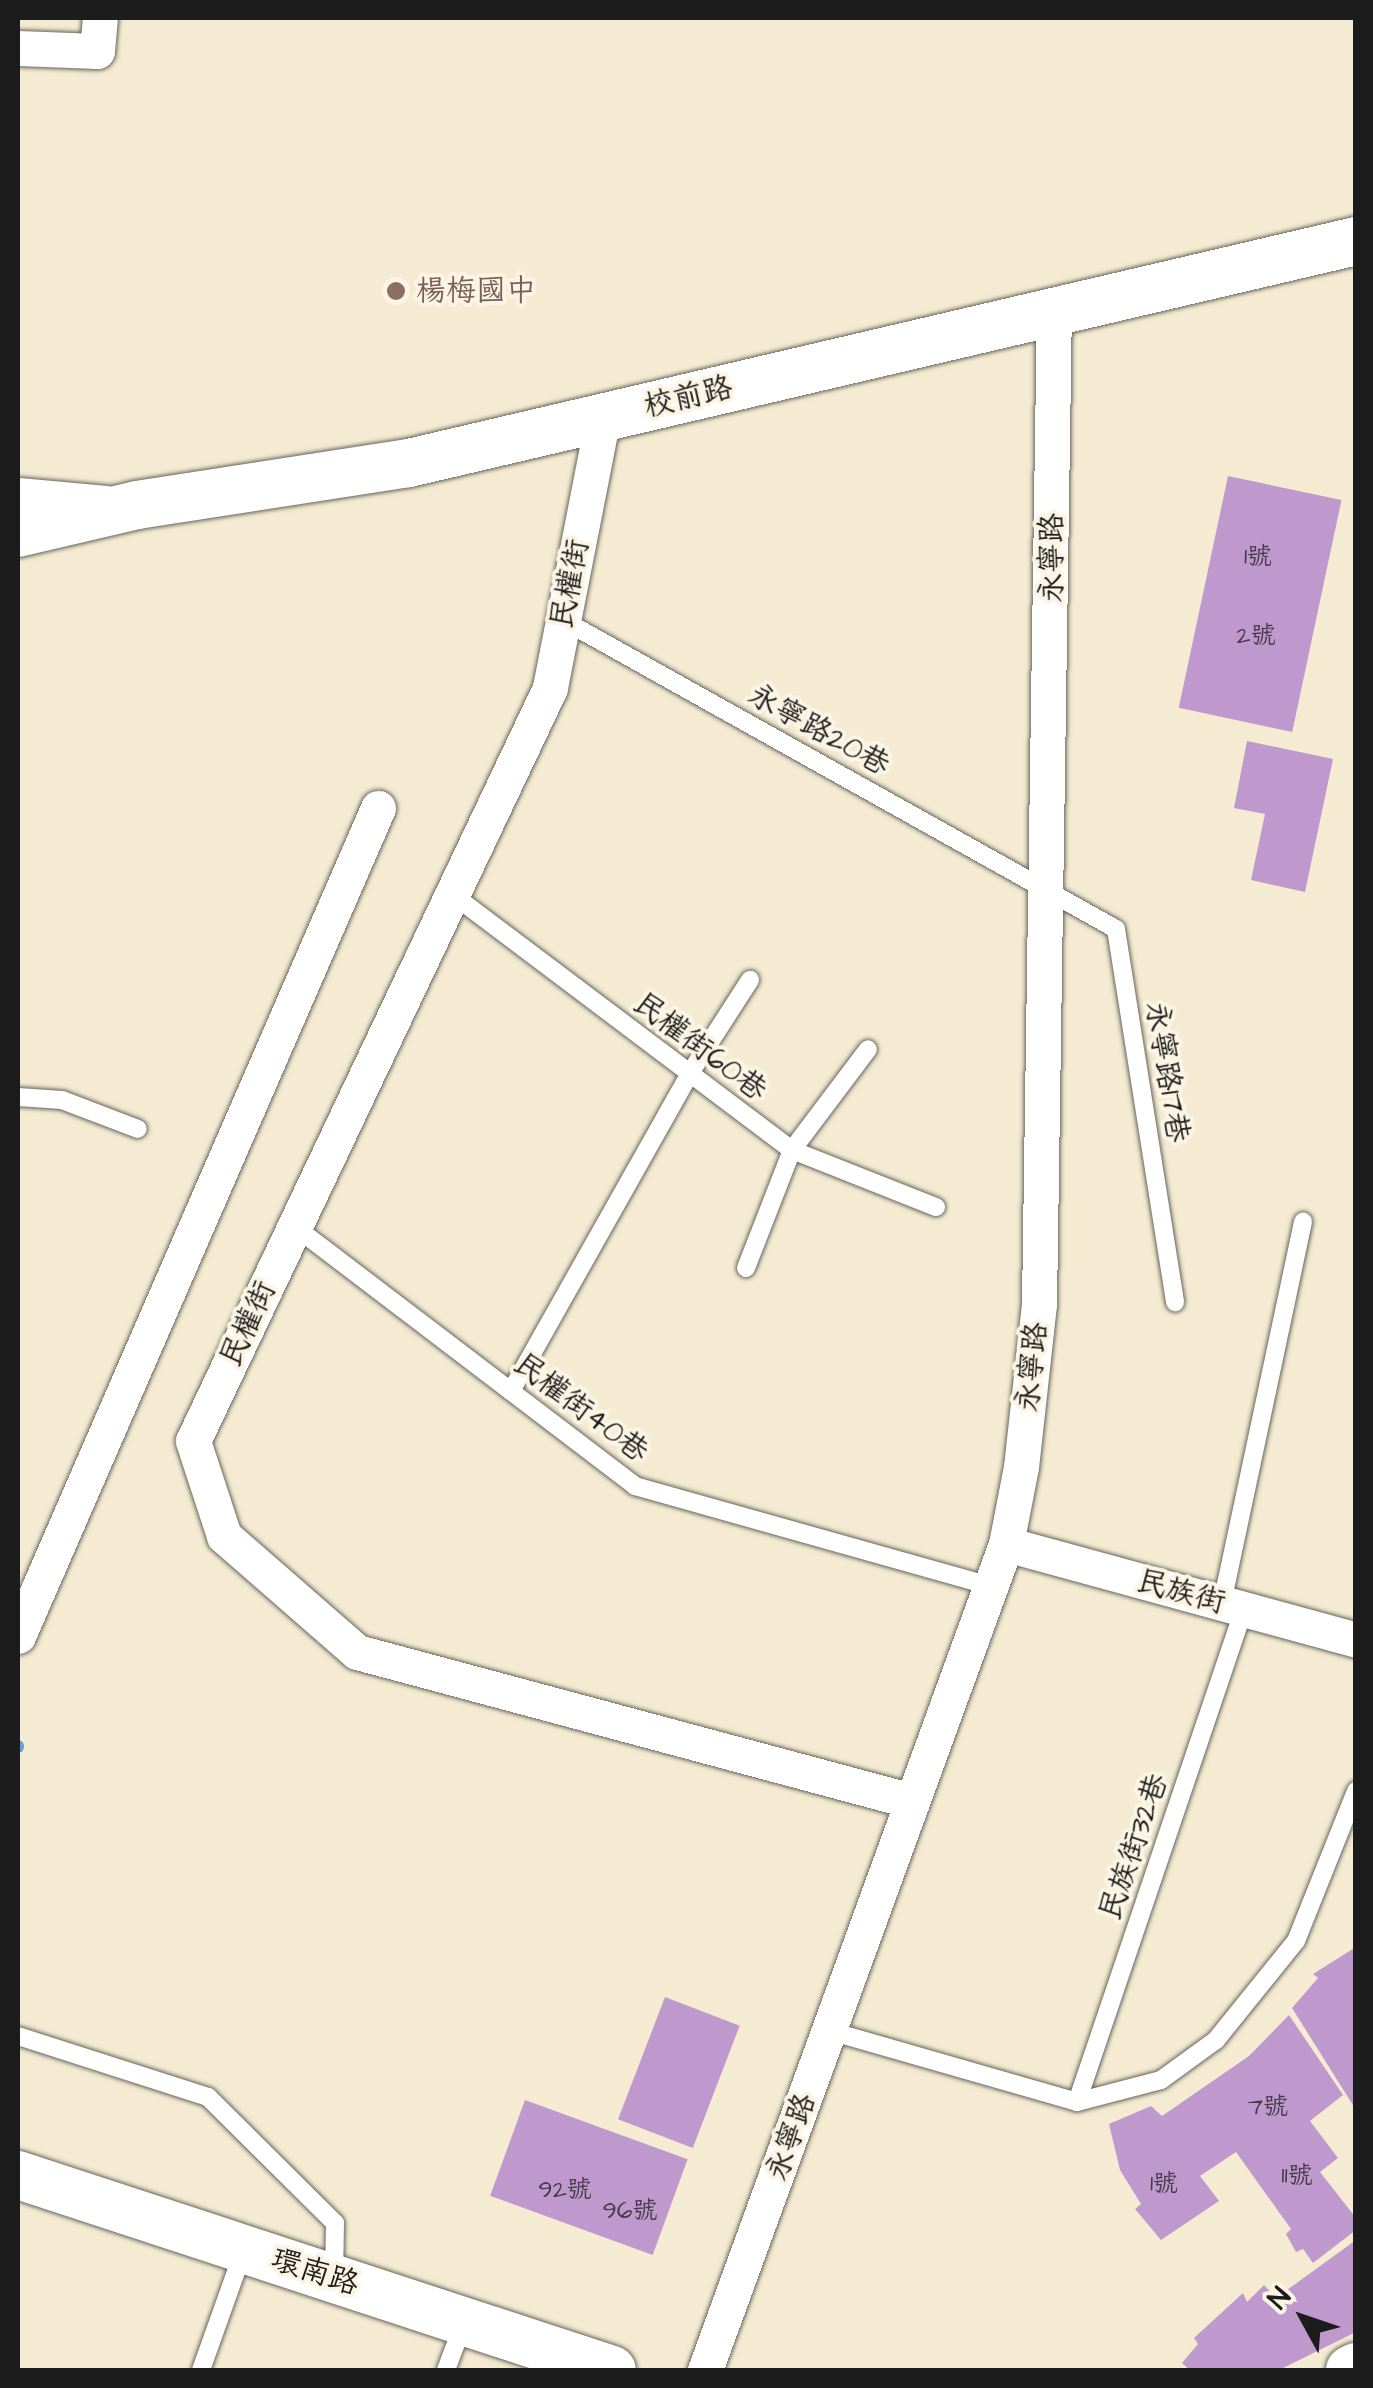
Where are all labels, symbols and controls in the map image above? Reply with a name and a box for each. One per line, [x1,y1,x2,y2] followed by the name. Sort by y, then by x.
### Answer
[416,273,536,309] place label: 楊梅國中
[385,280,407,302] marker: 楊梅國中
[640,369,736,425] street label: 校前路
[1034,513,1070,603] street label: 永寧路
[544,536,596,632] street label: 民權街
[1244,542,1272,572] house number: 1號
[1236,621,1276,651] house number: 2號
[742,676,896,784] street label: 永寧路20巷
[626,985,774,1109] street label: 民權街60巷
[1138,999,1196,1145] street label: 永寧路17巷
[213,1276,283,1372] street label: 民權街
[1009,1320,1055,1414] street label: 永寧路
[507,1346,655,1470] street label: 民權街40巷
[1133,1563,1229,1621] street label: 民族街
[1092,1769,1176,1925] street label: 民族街32巷
[759,2089,823,2185] street label: 永寧路
[1248,2092,1288,2122] house number: 7號
[1281,2161,1313,2191] house number: 11號
[1150,2169,1178,2199] house number: 1號
[538,2175,592,2205] house number: 92號
[603,2196,657,2226] house number: 96號
[267,2241,363,2303] street label: 環南路
[1253,2268,1353,2368] north arrow
[1259,2279,1300,2318] text: N

